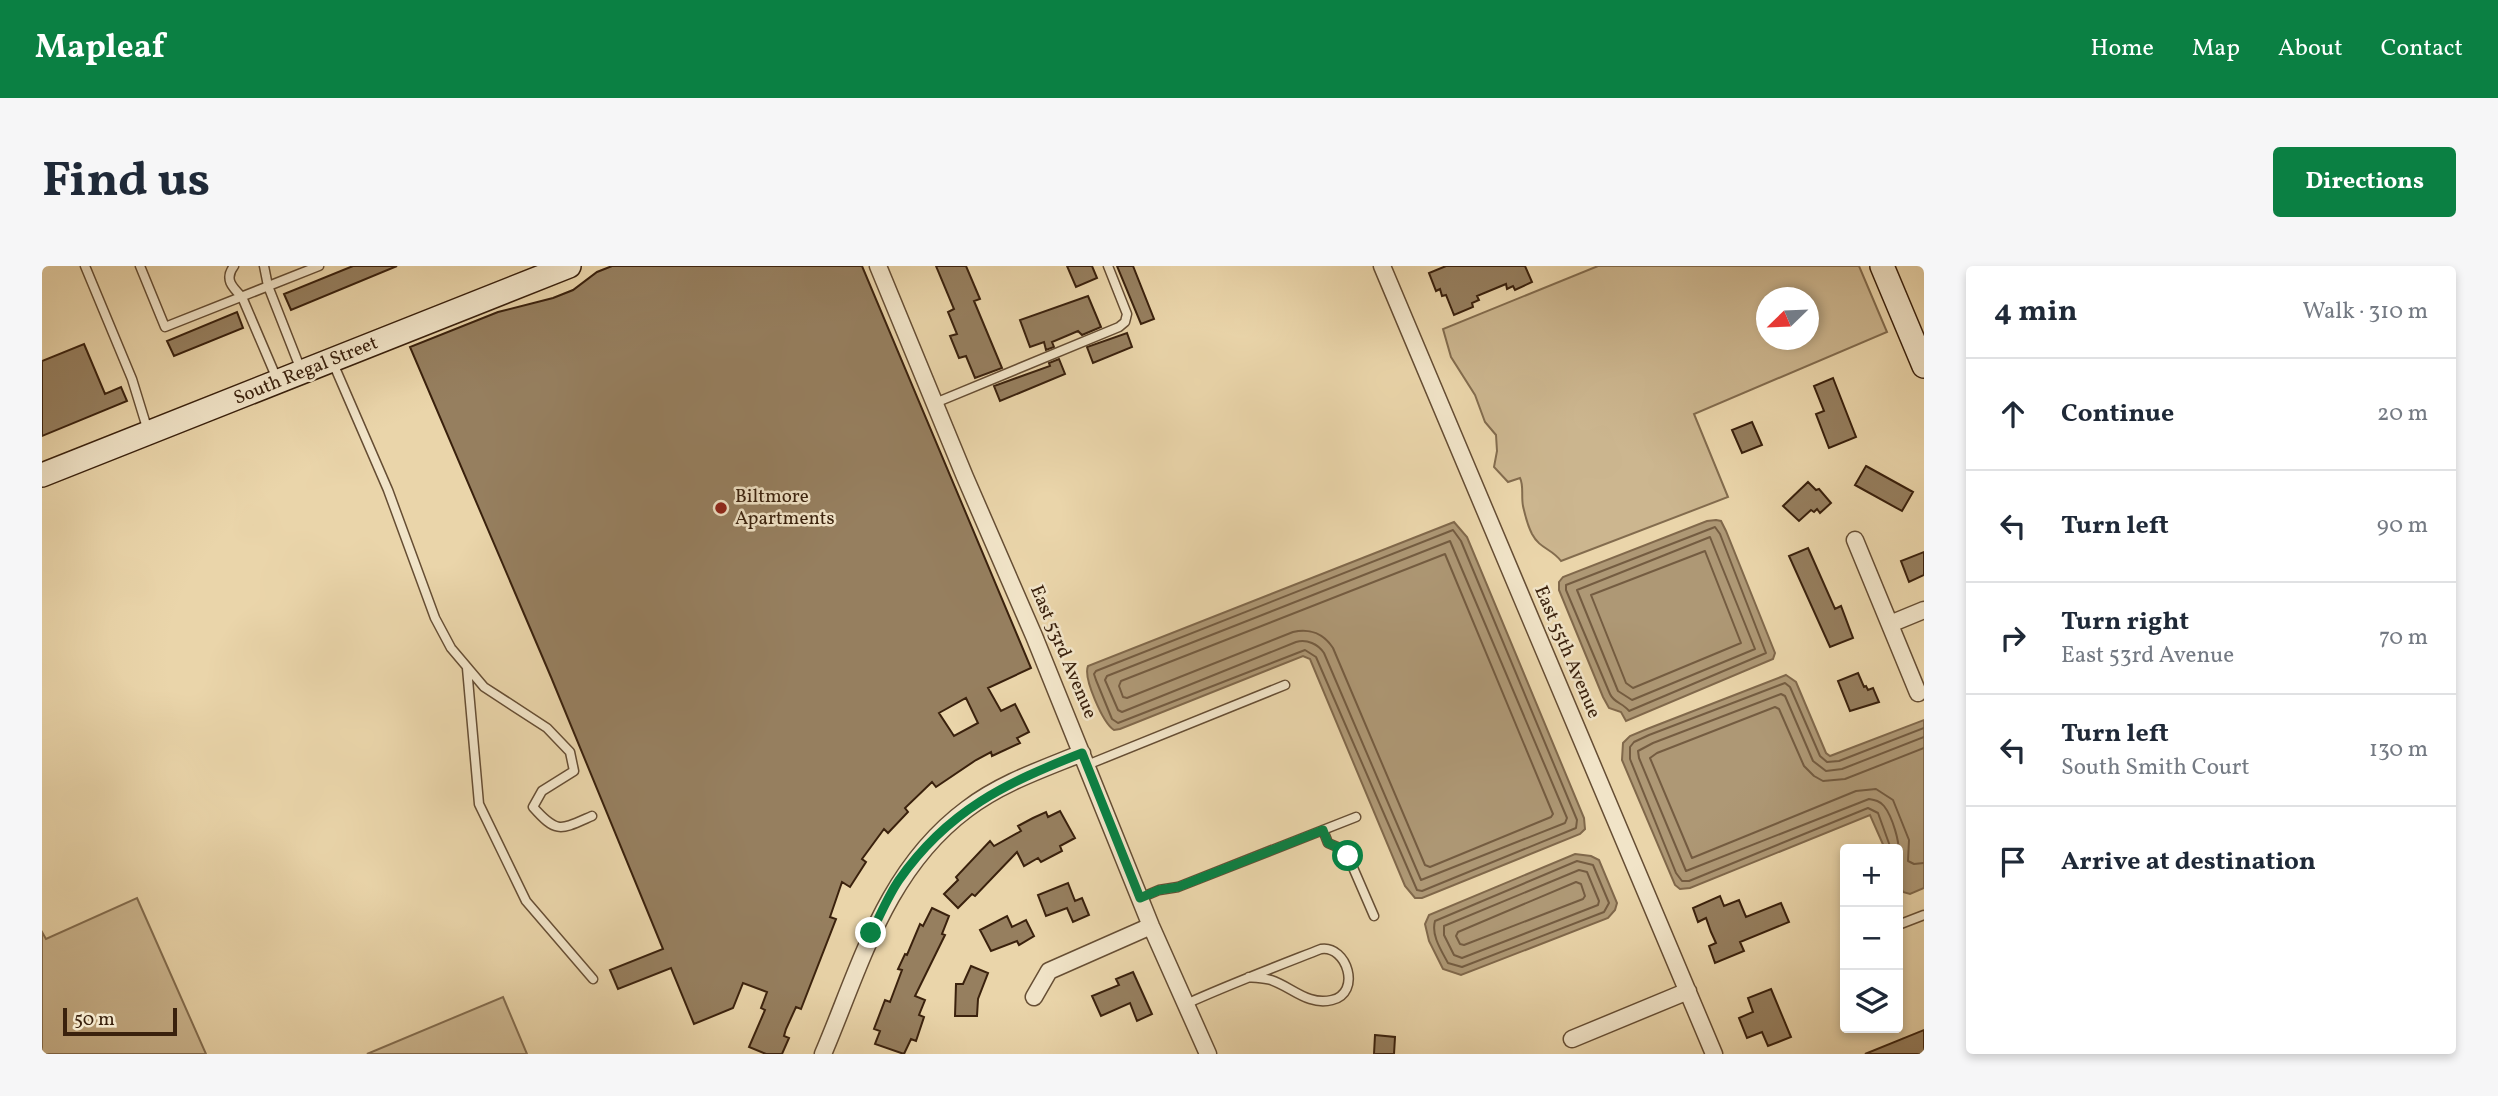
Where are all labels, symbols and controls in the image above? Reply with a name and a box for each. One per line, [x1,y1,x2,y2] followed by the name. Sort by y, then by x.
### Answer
[35,26,165,72] text: Mapleaf
[2090,32,2154,66] text: Home
[2192,32,2240,66] text: Map
[2278,32,2343,66] text: About
[2381,32,2463,66] text: Contact
[2273,147,2456,217] button: Directions
[42,148,210,217] text: Find us
[1756,287,1819,350] north arrow
[1994,291,2078,333] text: 4 min
[2302,296,2428,328] text: Walk · 310 m
[230,330,382,412] street label: South Regal Street
[1994,395,2032,433] icon: ahead
[2061,396,2174,432] text: Continue
[2377,398,2428,430] text: 20 m
[735,484,835,532] place label: Biltmore Apartments
[713,500,729,516] marker: Biltmore Apartments
[1994,507,2032,545] icon: left
[2061,508,2169,544] text: Turn left
[2377,510,2428,542] text: 90 m
[1023,581,1103,723] street label: East 53rd Avenue
[1527,582,1607,722] street label: East 55th Avenue
[2061,604,2189,640] text: Turn right
[1994,619,2032,657] icon: right
[2379,622,2428,654] text: 70 m
[2061,640,2234,672] text: East 53rd Avenue
[2061,716,2169,752] text: Turn left
[1994,731,2032,769] icon: left
[2369,734,2428,766] text: 130 m
[2061,752,2250,784] text: South Smith Court
[1332,840,1363,871] route start
[1994,843,2032,881] icon: arrive
[1840,844,1903,1033] map controls
[1840,844,1903,907] button: +
[2061,844,2316,880] text: Arrive at destination
[1840,907,1903,970] button: −
[855,917,886,948] route end
[1840,970,1903,1033] button: layers
[63,1005,177,1037] scale bar
[74,1007,115,1033] text: 50 m

